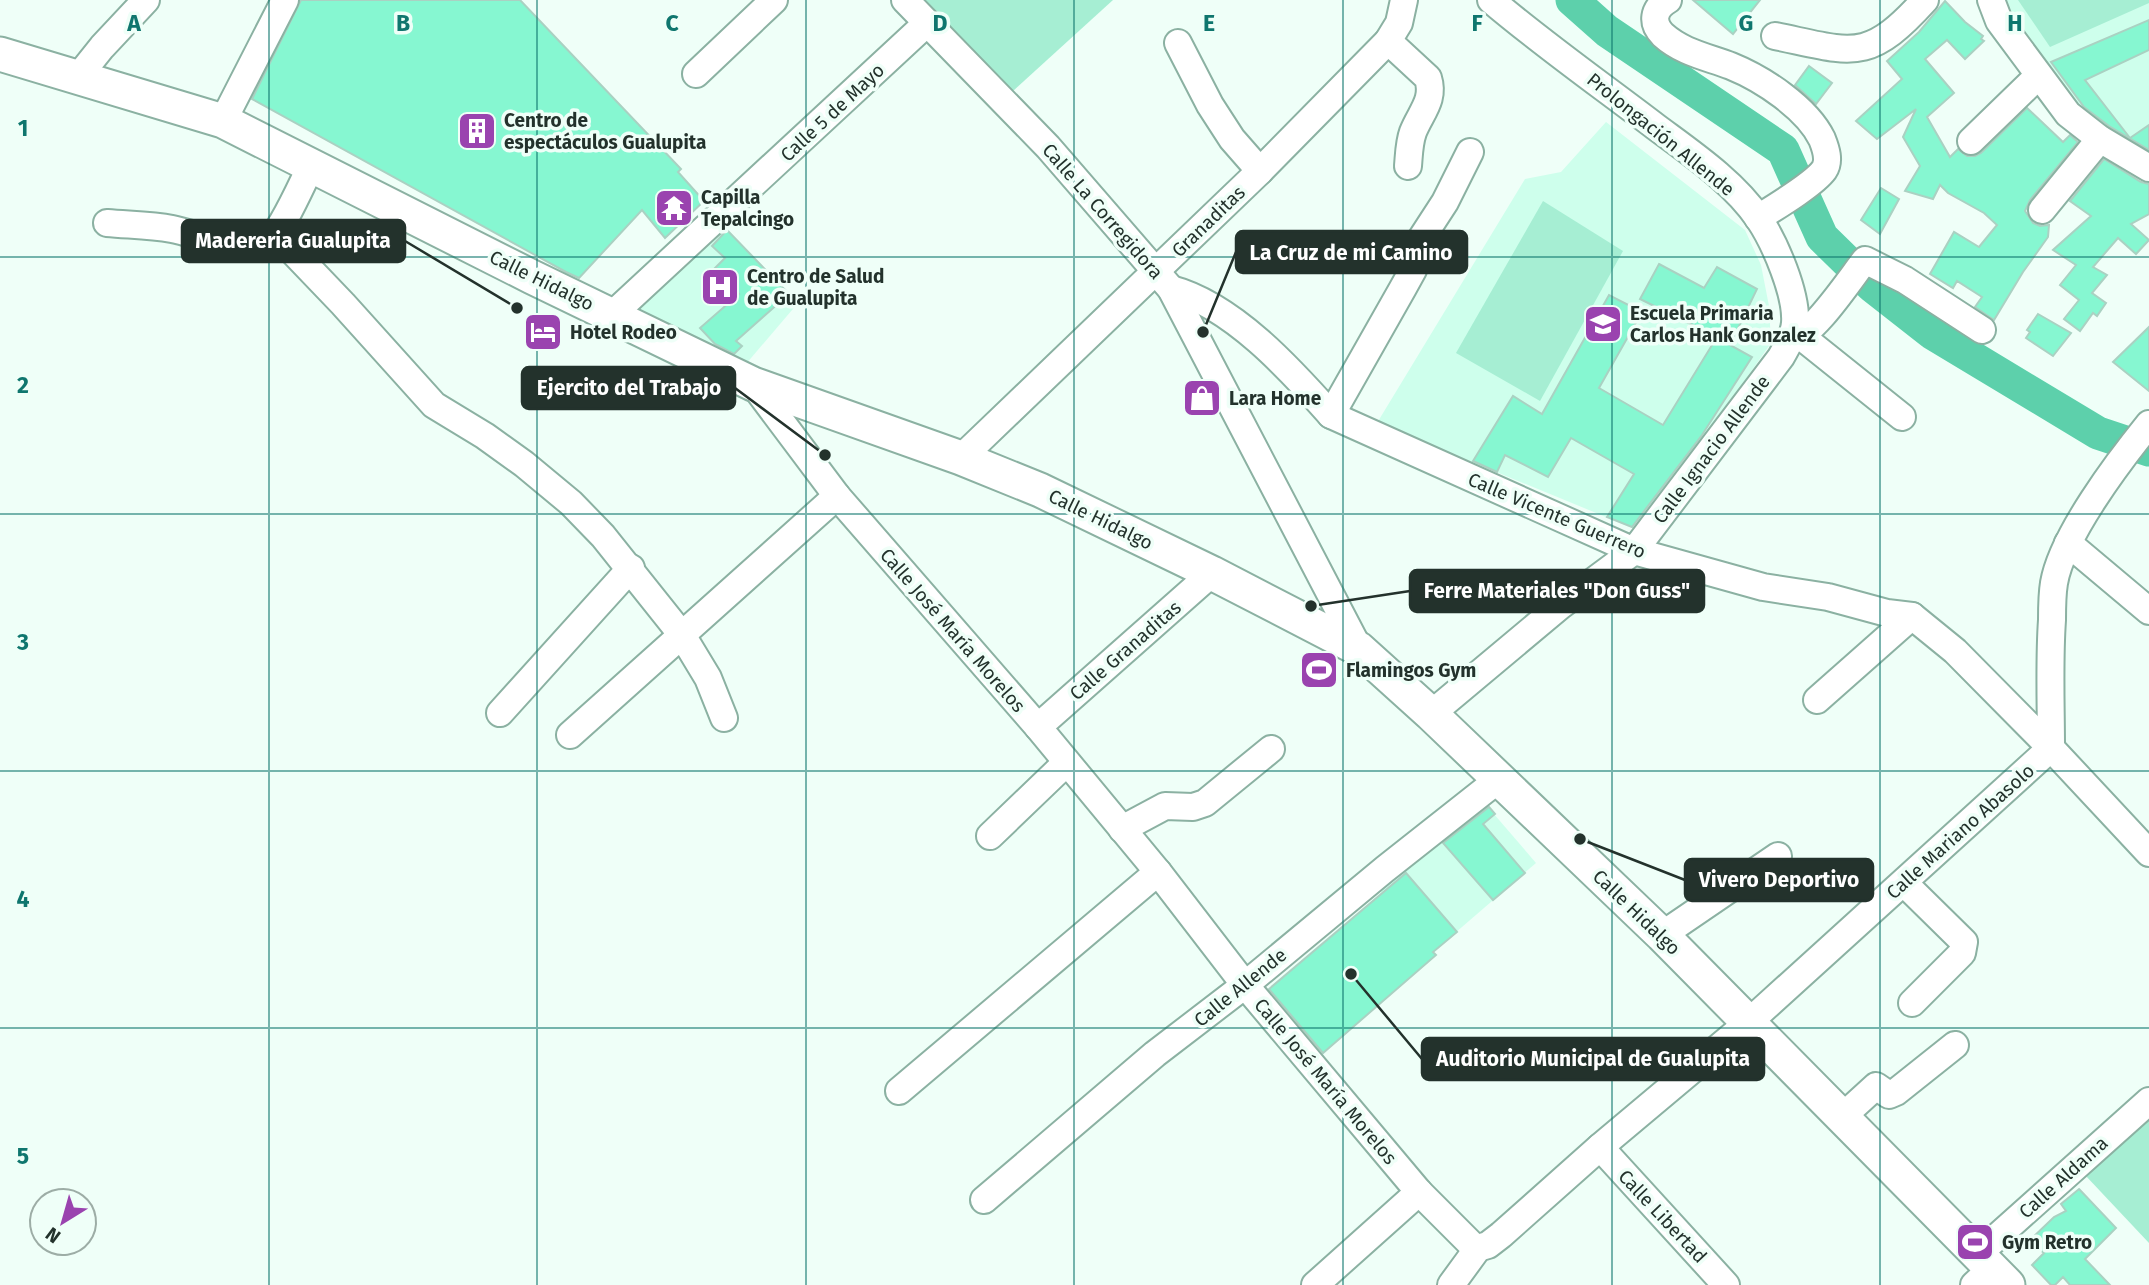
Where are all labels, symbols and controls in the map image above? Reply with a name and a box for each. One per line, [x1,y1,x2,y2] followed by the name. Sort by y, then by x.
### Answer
[126,9,141,37] text: A
[396,9,410,37] text: B
[665,9,679,37] text: C
[933,9,948,37] text: D
[1203,9,1215,37] text: E
[1471,9,1483,37] text: F
[1739,9,1753,37] text: G
[2007,9,2023,37] text: H
[776,58,889,166] street label: Calle 5 de Mayo
[1582,68,1739,201] street label: Prolongación Allende
[504,109,706,154] place label: Centro de espectáculos Gualupita
[456,110,498,152] building icon: Centro de espectáculos Gualupita
[18,114,28,142] text: 1
[1037,139,1168,284] street label: Calle La Corregidora
[1167,181,1250,262] street label: Granaditas
[701,186,794,231] place label: Capilla Tepalcingo
[653,187,695,229] temple icon: Capilla Tepalcingo
[182,220,405,262] callout: Madereria Gualupita
[195,228,391,254] text: Madereria Gualupita
[1236,231,1467,273] callout: La Cruz de mi Camino
[1249,240,1453,266] text: La Cruz de mi Camino
[486,245,598,316] street label: Calle Hidalgo
[747,265,884,310] place label: Centro de Salud de Gualupita
[699,266,741,308] hospital icon: Centro de Salud de Gualupita
[1630,302,1816,347] place label: Escuela Primaria Carlos Hank Gonzalez
[1582,303,1624,345] school or university icon: Escuela Primaria Carlos Hank Gonzalez
[522,311,564,353] hotel icon: Hotel Rodeo
[570,321,677,344] place label: Hotel Rodeo
[522,367,735,409] callout: Ejercito del Trabajo
[17,371,29,399] text: 2
[1648,371,1775,528] street label: Calle Ignacio Allende
[537,375,721,401] text: Ejercito del Trabajo
[1181,377,1223,419] shop icon: Lara Home
[1229,387,1321,410] place label: Lara Home
[1464,468,1649,563] street label: Calle Vicente Guerrero
[1045,484,1157,555] street label: Calle Hidalgo
[875,544,1030,717] street label: Calle José María Morelos
[1410,570,1704,612] callout: Ferre Materiales "Don Guss"
[1424,578,1690,604] text: Ferre Materiales "Don Guss"
[1065,596,1186,705] street label: Calle Granaditas
[16,628,29,656] text: 3
[1298,649,1340,691] sports icon: Flamingos Gym
[1346,659,1476,682] place label: Flamingos Gym
[1882,759,2039,904] street label: Calle Mariano Abasolo
[1685,859,1873,901] callout: Vivero Deportivo
[1588,865,1685,960] street label: Calle Hidalgo
[1698,867,1859,893] text: Vivero Deportivo
[17,885,30,913] text: 4
[1189,943,1291,1032] street label: Calle Allende
[1249,994,1402,1169] street label: Calle José María Morelos
[1422,1038,1764,1080] callout: Auditorio Municipal de Gualupita
[1435,1046,1750,1072] text: Auditorio Municipal de Gualupita
[2014,1131,2113,1223] street label: Calle Aldama
[17,1142,29,1170] text: 5
[1614,1165,1712,1268] street label: Calle Libertad
[28,1187,98,1257] north arrow
[1954,1221,1996,1263] sports icon: Gym Retro
[41,1222,65,1248] text: N
[2002,1231,2092,1254] place label: Gym Retro

